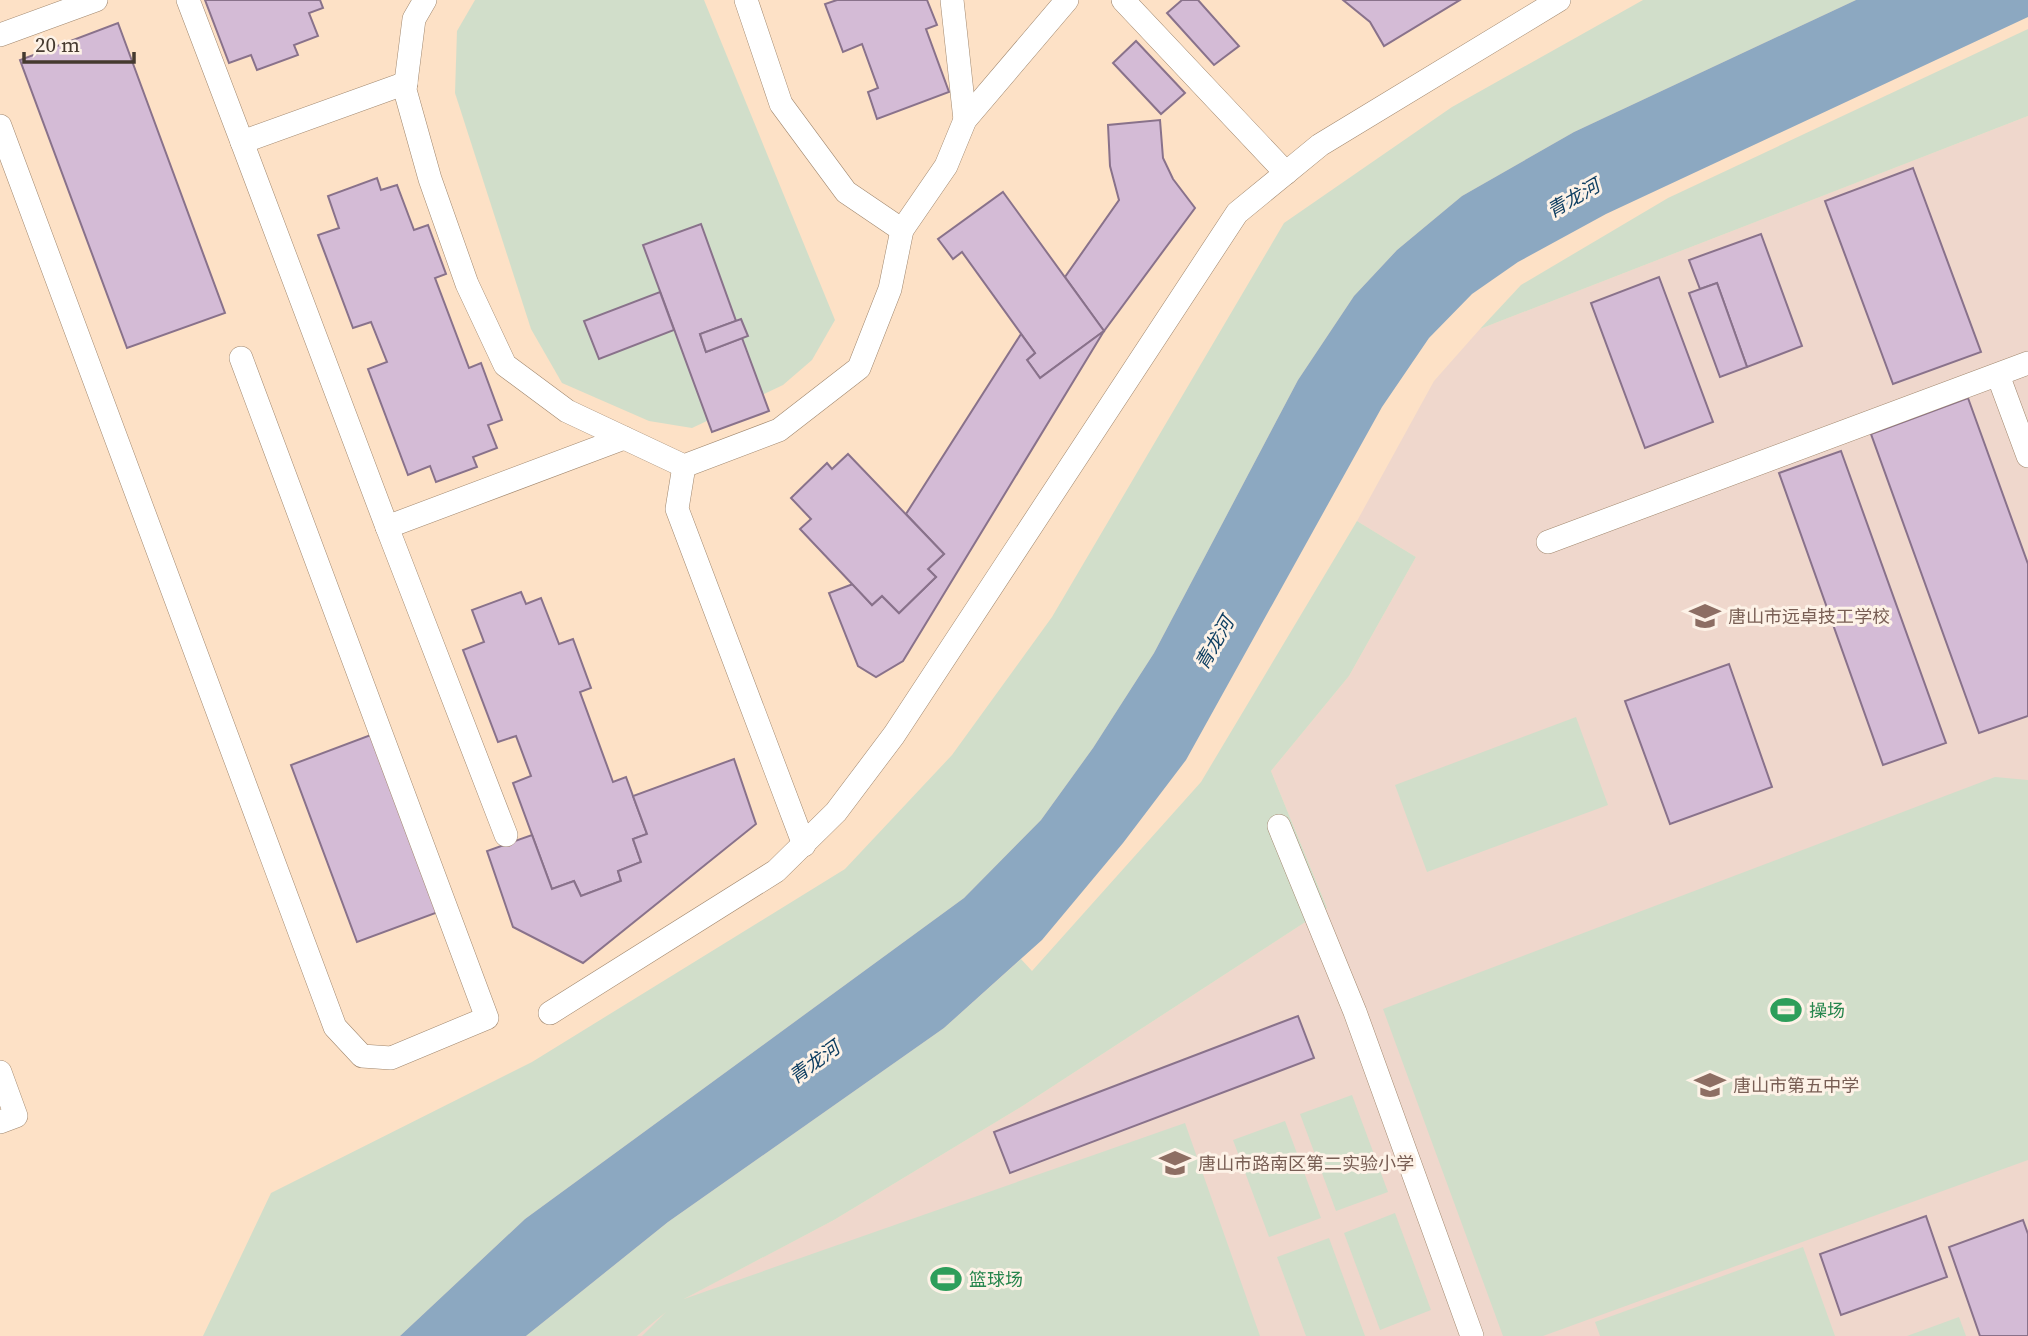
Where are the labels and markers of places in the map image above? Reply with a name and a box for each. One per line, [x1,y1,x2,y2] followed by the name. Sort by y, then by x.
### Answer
[1688,599,1722,633] school or university icon: 唐山市远卓技工学校
[1728,604,1890,629] place label: 唐山市远卓技工学校
[1769,993,1803,1027] sports icon: 操场
[1809,998,1845,1023] place label: 操场
[1693,1068,1727,1102] school or university icon: 唐山市第五中学
[1733,1073,1859,1098] place label: 唐山市第五中学
[1158,1146,1192,1180] school or university icon: 唐山市路南区第二实验小学
[1198,1151,1414,1176] place label: 唐山市路南区第二实验小学
[929,1262,963,1296] sports icon: 篮球场
[969,1267,1023,1292] place label: 篮球场

